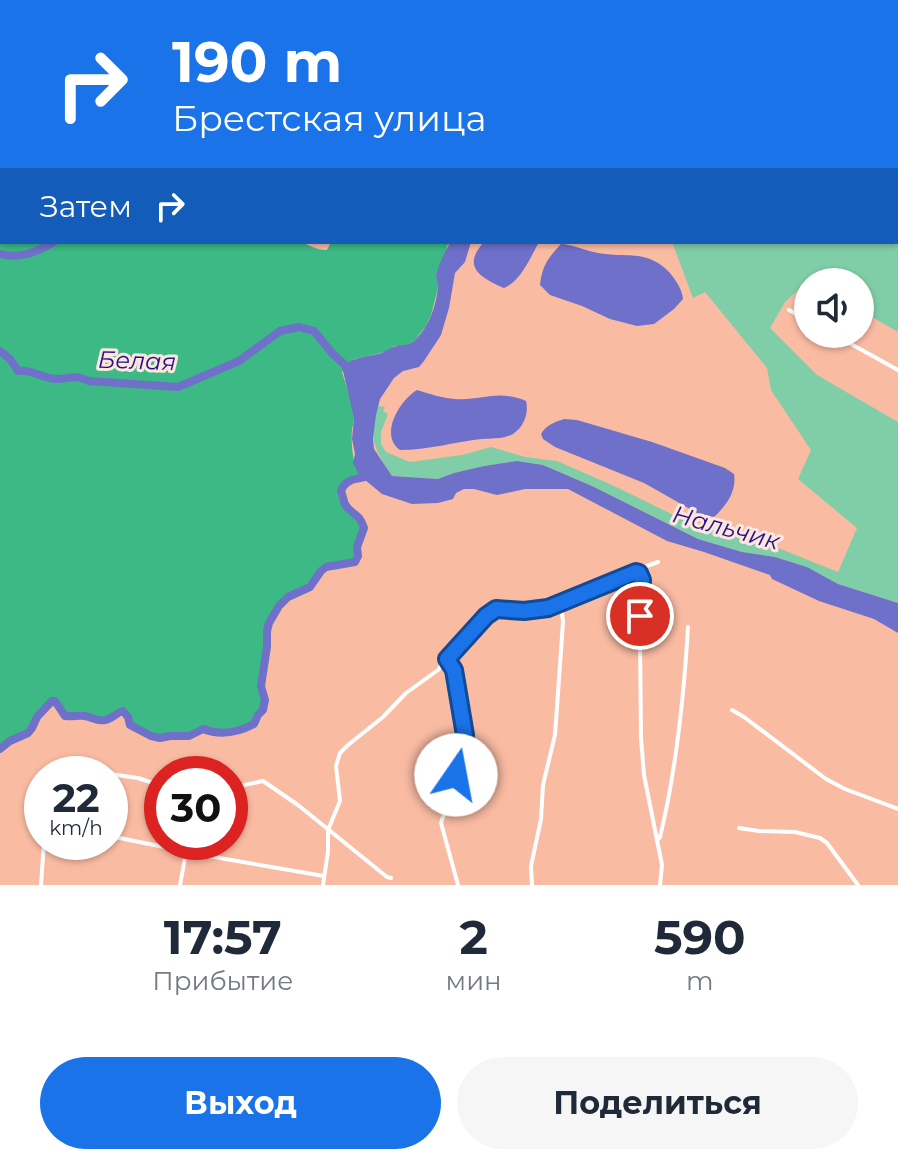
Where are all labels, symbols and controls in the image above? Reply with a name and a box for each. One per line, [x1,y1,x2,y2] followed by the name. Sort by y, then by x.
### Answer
[172,28,342,96] text: 190 m
[40,32,144,136] icon: right
[172,96,487,140] text: Брестская улица
[148,184,192,228] icon: right
[40,188,132,225] text: Затем
[794,268,874,348] map controls
[794,268,874,348] button: sound
[97,345,177,376] water label: Белая
[669,499,784,556] water label: Нальчик
[606,582,674,650] pin
[618,594,662,638] icon: arrive
[414,733,498,817] position arrow
[144,756,248,860] speed limit sign: 30
[52,773,100,822] text: 22
[49,816,103,840] text: km/h
[164,908,282,966] text: 17:57
[459,908,488,966] text: 2
[654,908,746,966] text: 590
[152,965,293,997] text: Прибытие
[446,965,502,997] text: мин
[686,965,714,997] text: m
[40,1057,441,1149] button: Выход
[457,1057,858,1149] button: Поделиться

